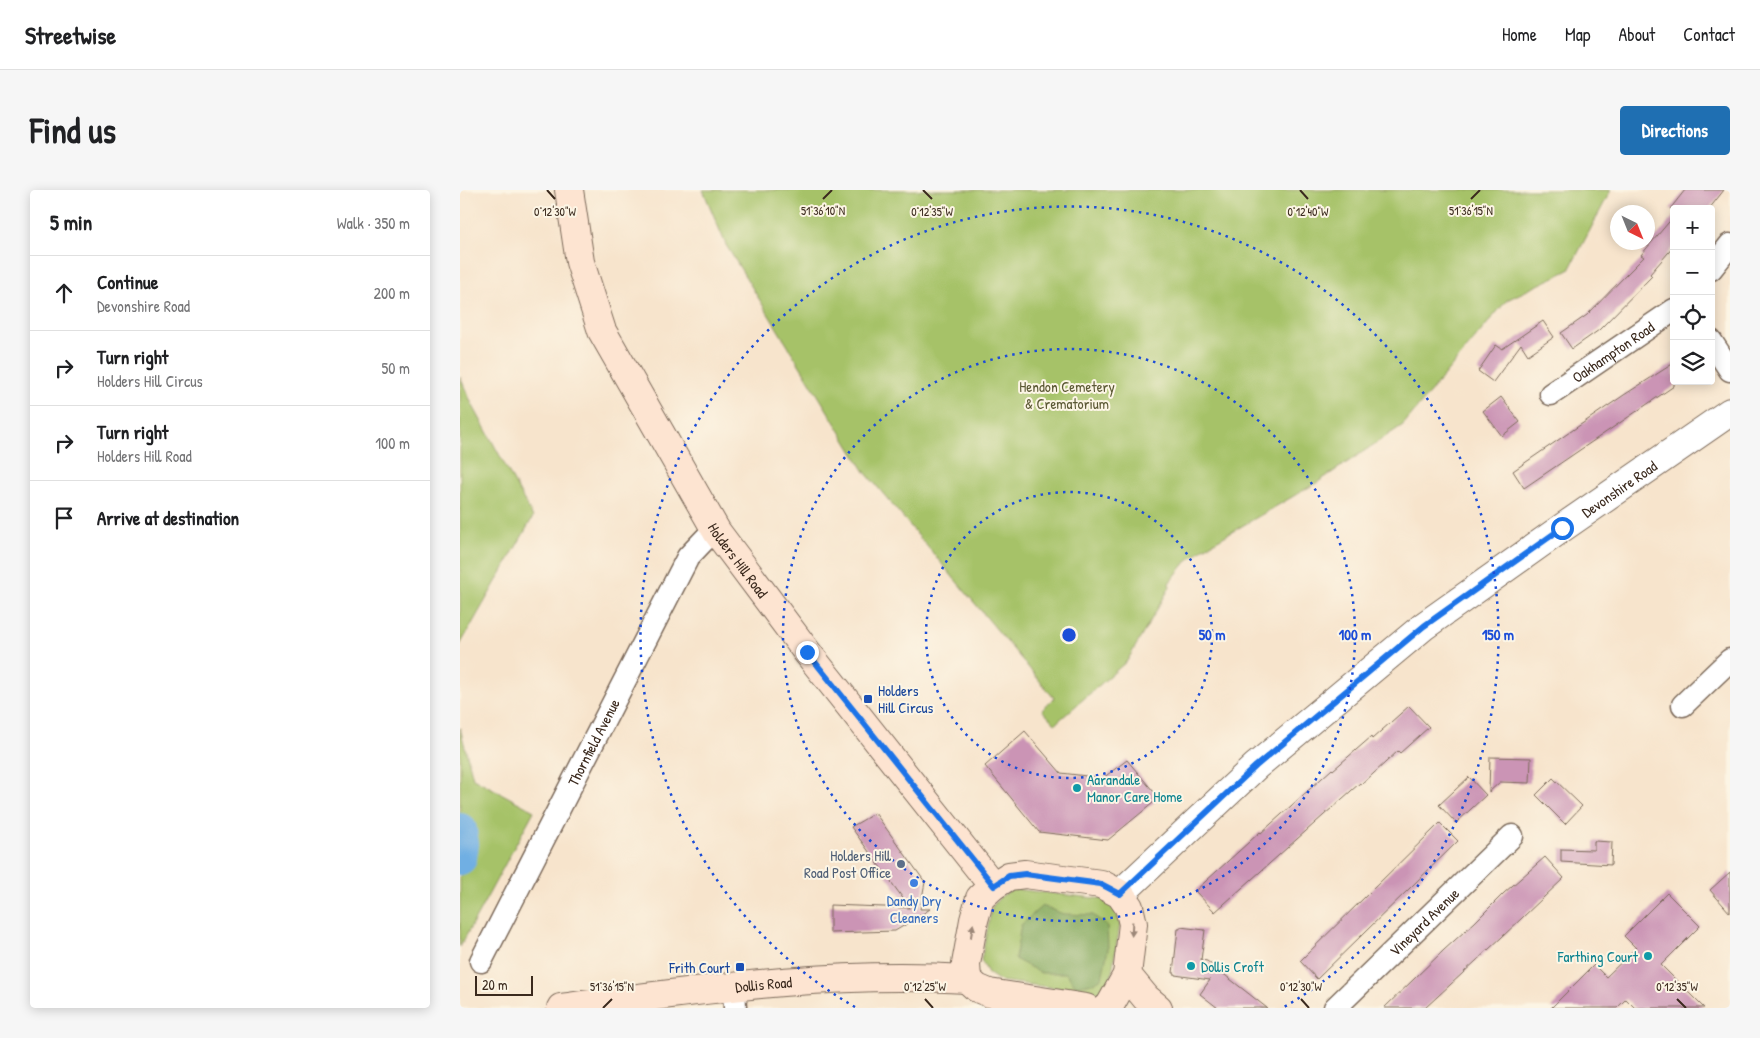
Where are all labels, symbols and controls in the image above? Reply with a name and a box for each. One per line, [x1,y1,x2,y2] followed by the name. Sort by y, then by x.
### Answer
[25,19,116,51] text: Streetwise
[1502,22,1537,47] text: Home
[1565,22,1590,47] text: Map
[1618,22,1655,47] text: About
[1683,22,1735,47] text: Contact
[1620,106,1730,155] button: Directions
[30,107,116,154] text: Find us
[801,202,845,219] text: 51°36'10"N
[1449,202,1493,219] text: 51°36'15"N
[534,203,577,220] text: 0°12'30"W
[911,203,953,220] text: 0°12'35"W
[1287,203,1329,220] text: 0°12'40"W
[1610,205,1655,250] north arrow
[1670,205,1715,385] map controls
[1670,205,1715,250] button: +
[50,208,92,237] text: 5 min
[337,212,410,234] text: Walk · 350 m
[1670,250,1715,295] button: −
[97,269,158,295] text: Continue
[50,279,78,307] icon: ahead
[374,282,410,304] text: 200 m
[97,295,190,317] text: Devonshire Road
[1670,295,1715,340] button: locate
[1568,316,1658,387] street label: Oakhampton Road
[1670,340,1715,385] button: layers
[97,344,168,370] text: Turn right
[50,354,78,382] icon: right
[382,357,410,379] text: 50 m
[97,370,203,392] text: Holders Hill Circus
[1019,376,1115,414] park label: Hendon Cemetery & Crematorium
[97,419,168,445] text: Turn right
[50,429,78,457] icon: right
[375,432,410,454] text: 100 m
[97,445,192,467] text: Holders Hill Road
[1577,455,1661,522] street label: Devonshire Road
[50,504,78,532] icon: arrive
[97,505,239,531] text: Arrive at destination
[1551,517,1574,540] route start
[703,519,773,602] street label: Holders Hill Road
[1199,624,1225,645] text: 50 m
[1339,624,1371,645] text: 100 m
[1482,624,1514,645] text: 150 m
[1060,626,1078,644] centre of rings
[796,641,819,664] route end
[878,680,933,718] place label: Holders Hill Circus
[862,693,874,705] marker: Holders Hill Circus
[562,695,624,789] street label: Thornfield Avenue
[1087,769,1182,807] place label: Aarandale Manor Care Home
[1071,782,1083,794] marker: Aarandale Manor Care Home
[804,845,892,883] place label: Holders Hill Road Post Office
[895,858,907,870] marker: Holders Hill Road Post Office
[908,877,920,889] marker: Dandy Dry Cleaners
[1384,883,1464,960] street label: Vineyard Avenue
[887,890,941,928] place label: Dandy Dry Cleaners
[968,922,976,938] one-way arrow
[1127,922,1135,938] one-way arrow
[1557,946,1639,967] place label: Farthing Court
[1642,950,1654,962] marker: Farthing Court
[1201,956,1265,977] place label: Dollis Croft
[668,957,731,978] place label: Frith Court
[1185,960,1197,972] marker: Dollis Croft
[734,961,746,973] marker: Frith Court
[734,971,793,997] street label: Dollis Road
[475,973,532,996] scale bar
[482,975,508,994] text: 20 m
[590,978,634,995] text: 51°36'15"N
[904,978,947,995] text: 0°12'25"W
[1280,978,1323,995] text: 0°12'30"W
[1656,978,1698,995] text: 0°12'35"W

